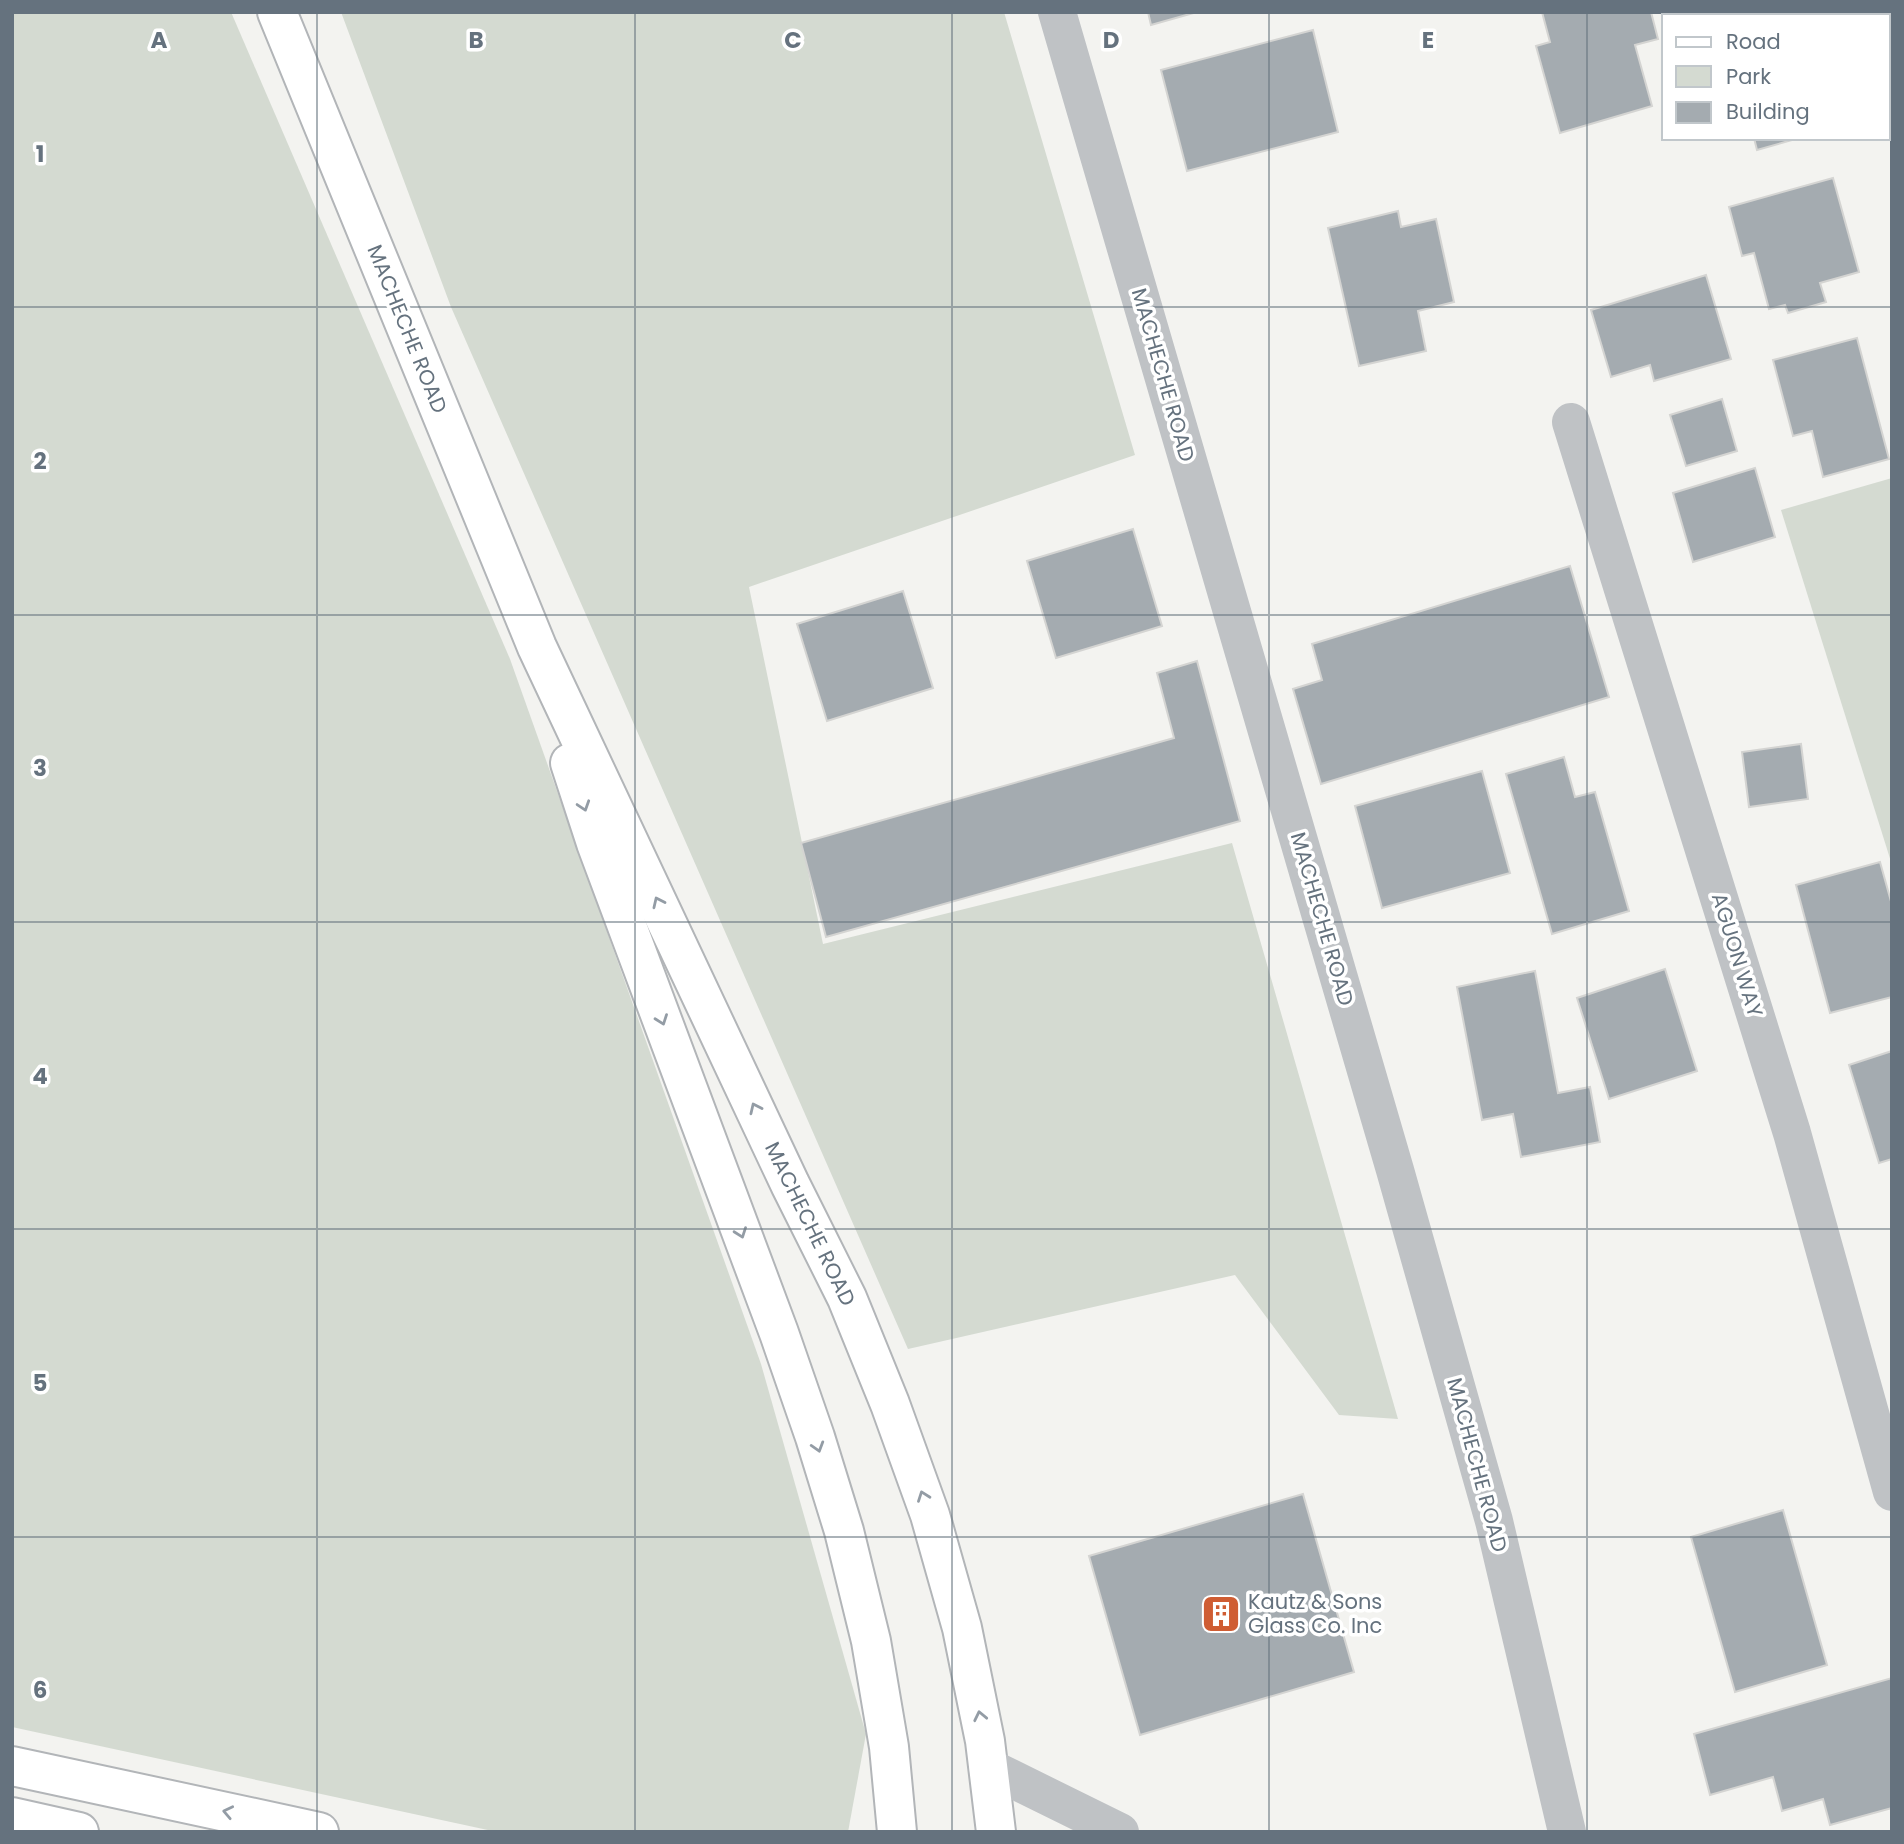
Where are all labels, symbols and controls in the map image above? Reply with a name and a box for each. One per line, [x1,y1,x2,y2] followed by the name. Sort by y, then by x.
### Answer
[1662,14,1890,140] legend
[151,24,168,56] text: A
[468,24,484,56] text: B
[784,24,802,56] text: C
[1103,24,1119,56] text: D
[1422,24,1434,56] text: E
[1726,27,1781,56] text: Road
[1726,62,1771,91] text: Park
[1726,97,1810,126] text: Building
[36,138,44,170] text: 1
[360,240,454,417] street label: MACHECHE ROAD
[1125,285,1202,465] street label: MACHECHE ROAD
[33,445,47,477] text: 2
[33,752,47,784] text: 3
[575,800,590,812] one-way arrow
[1284,829,1361,1009] street label: MACHECHE ROAD
[1705,889,1770,1021] street label: AGUON WAY
[652,897,666,909] one-way arrow
[653,1013,667,1025] one-way arrow
[32,1060,48,1092] text: 4
[749,1102,763,1115] one-way arrow
[758,1137,863,1311] street label: MACHECHE ROAD
[733,1227,747,1239] one-way arrow
[33,1367,47,1399] text: 5
[1440,1375,1515,1555] street label: MACHECHE ROAD
[810,1441,824,1453] one-way arrow
[917,1490,931,1502] one-way arrow
[1248,1587,1382,1640] place label: Kautz & Sons Glass Co. Inc
[1200,1593,1242,1635] building icon: Kautz & Sons Glass Co. Inc
[33,1674,47,1706] text: 6
[974,1710,989,1722] one-way arrow
[222,1806,234,1821] one-way arrow

